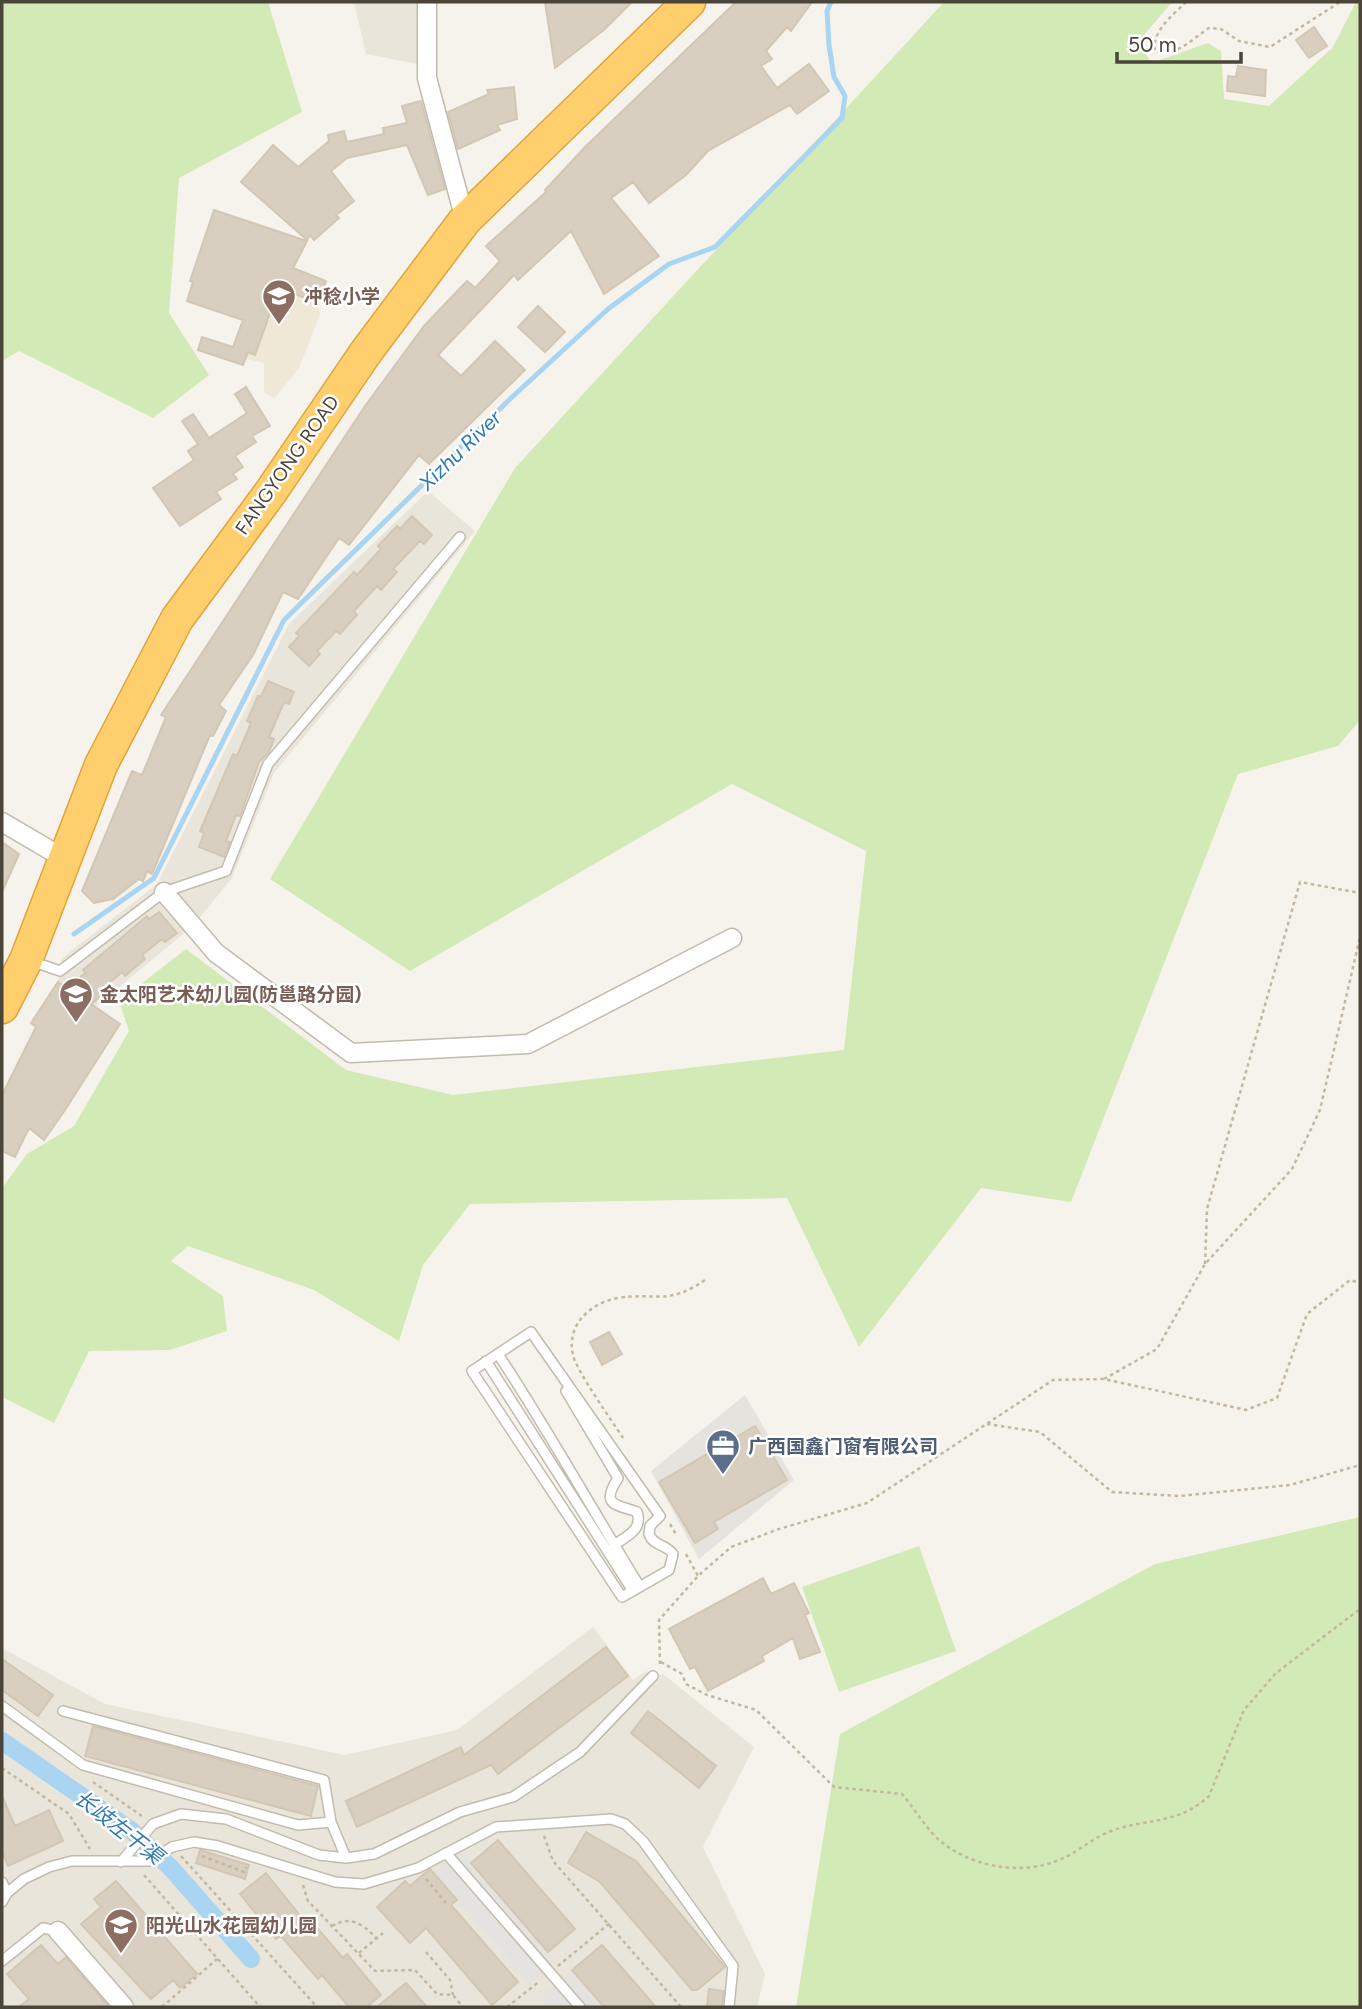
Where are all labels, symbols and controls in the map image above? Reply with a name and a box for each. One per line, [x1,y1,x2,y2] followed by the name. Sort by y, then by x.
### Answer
[1117,21,1241,65] scale bar
[1128,32,1177,57] text: 50 m
[260,277,298,326] school or university icon: 冲稔小学
[304,285,380,308] place label: 冲稔小学
[230,391,344,539] street label: FANGYONG ROAD
[413,404,507,496] water label: Xizhu River
[57,975,95,1024] school or university icon: 金太阳艺术幼儿园(防邕路分园)
[100,983,362,1006] place label: 金太阳艺术幼儿园(防邕路分园)
[704,1427,742,1476] office icon: 广西国鑫门窗有限公司
[748,1435,938,1458] place label: 广西国鑫门窗有限公司
[70,1785,170,1871] water label: 长歧左干渠
[102,1906,140,1955] school or university icon: 阳光山水花园幼儿园
[146,1914,317,1937] place label: 阳光山水花园幼儿园

